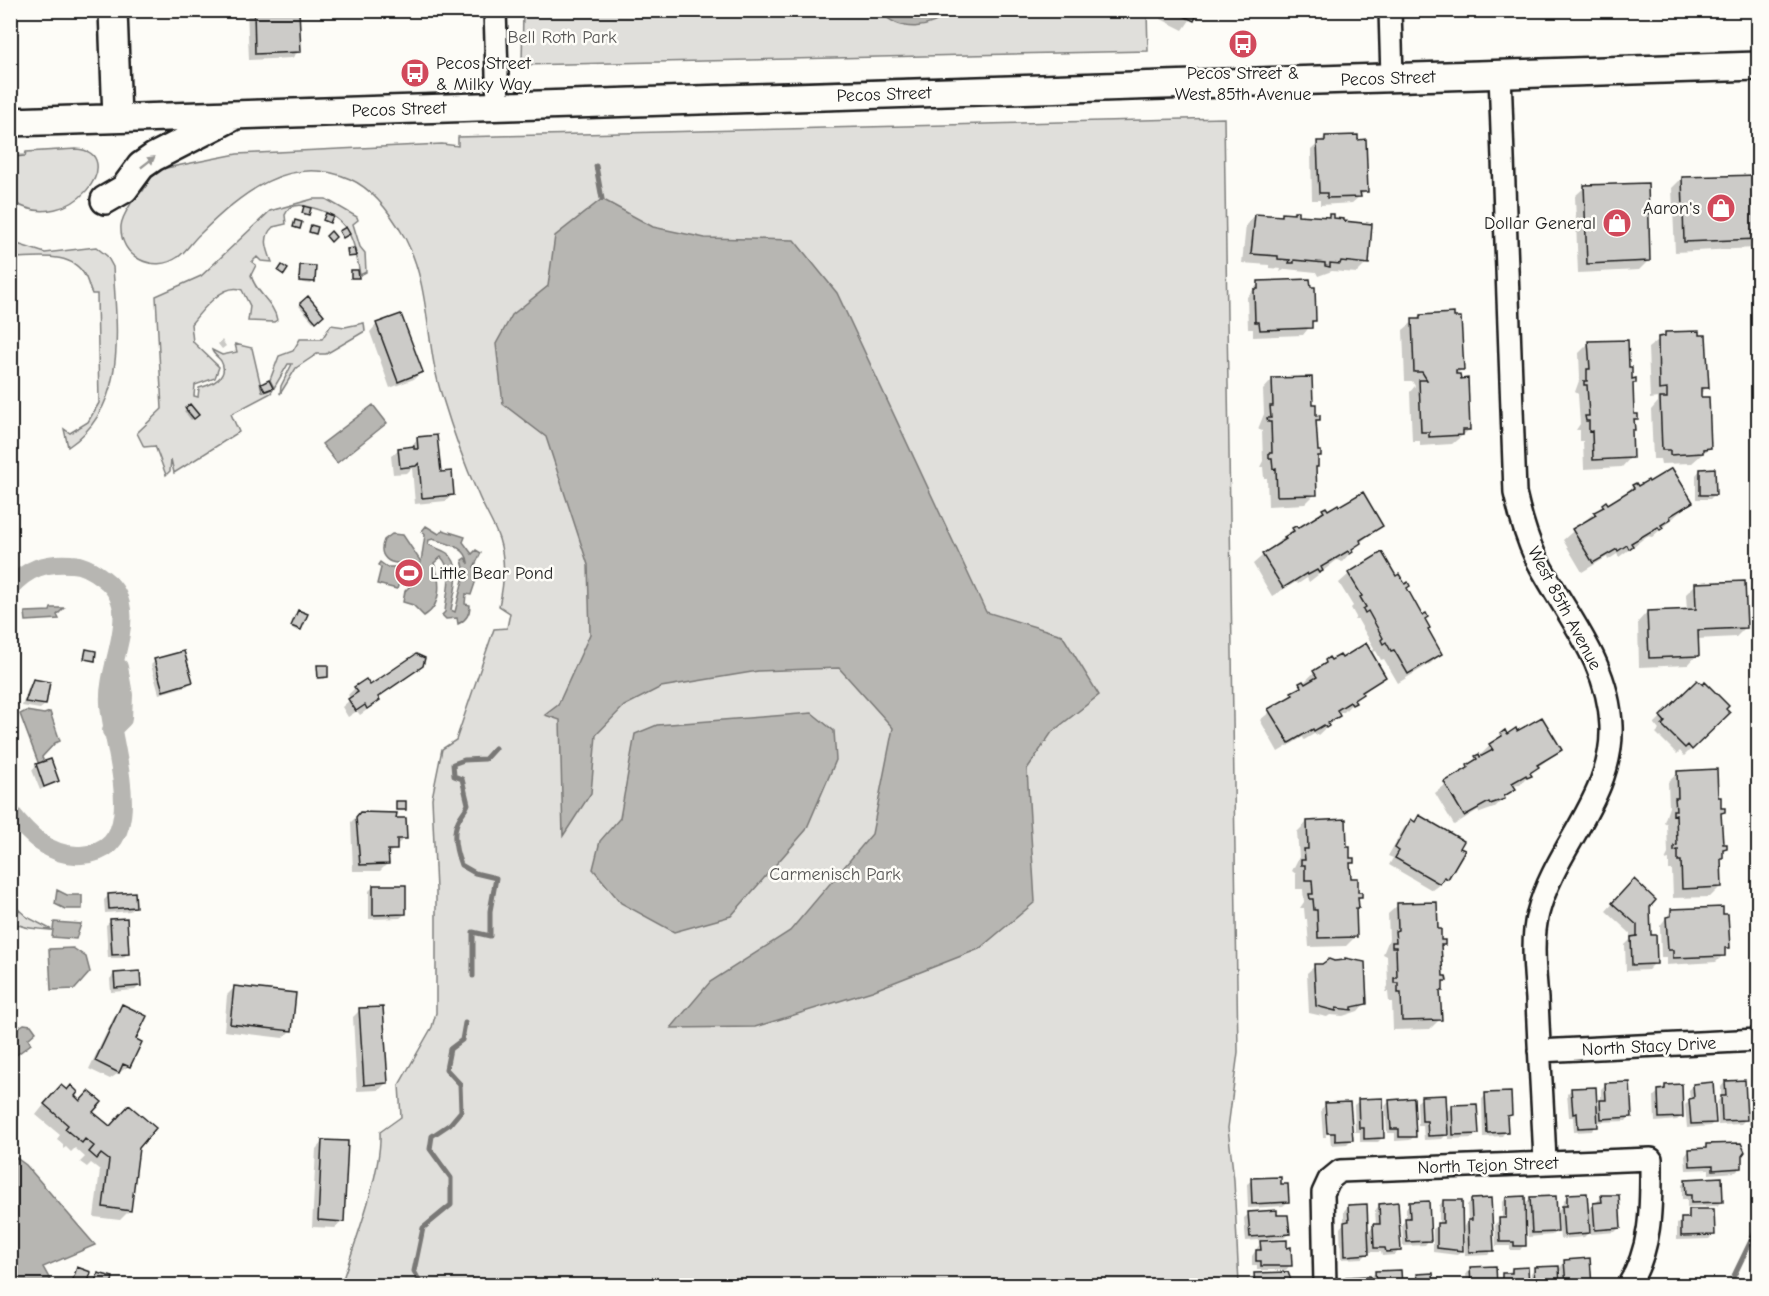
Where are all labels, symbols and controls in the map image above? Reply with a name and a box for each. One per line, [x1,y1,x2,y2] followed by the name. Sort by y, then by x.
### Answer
[507,27,617,48] park label: Bell Roth Park
[1227,28,1259,60] bus stop icon: Pecos Street & West 85th Avenue
[436,53,532,95] place label: Pecos Street & Milky Way
[399,57,431,89] bus stop icon: Pecos Street & Milky Way
[1175,63,1311,105] place label: Pecos Street & West 85th Avenue
[1340,66,1437,91] street label: Pecos Street
[836,82,933,107] street label: Pecos Street
[351,97,448,122] street label: Pecos Street
[140,156,156,168] one-way arrow
[1705,192,1737,224] shop icon: Aaron's
[1643,198,1700,219] place label: Aaron's
[1601,207,1633,239] shop icon: Dollar General
[1484,213,1596,234] place label: Dollar General
[1523,543,1606,674] street label: West 85th Avenue
[393,557,425,589] sports icon: Little Bear Pond
[430,563,553,584] place label: Little Bear Pond
[769,864,901,885] park label: Carmenisch Park
[1581,1032,1717,1061] street label: North Stacy Drive
[1417,1153,1560,1178] street label: North Tejon Street

